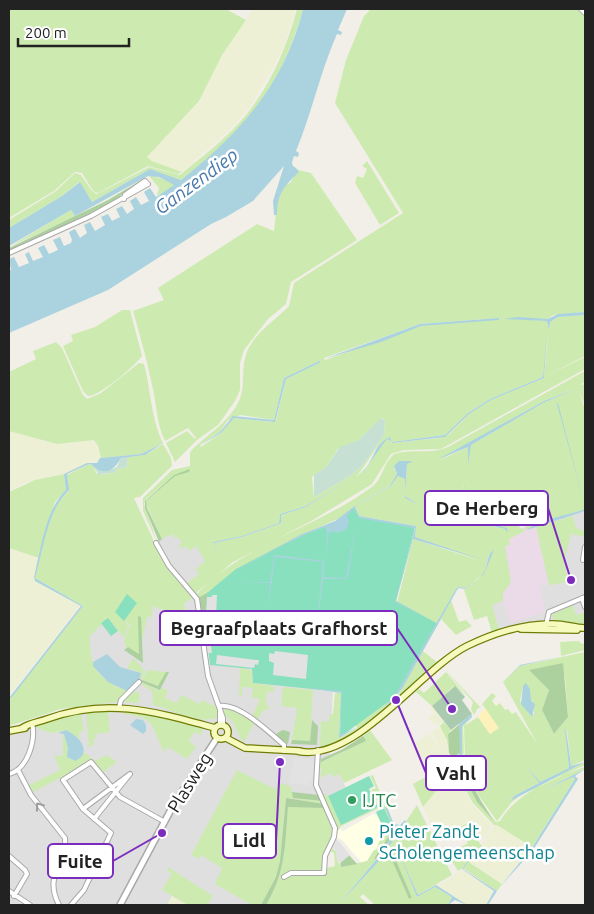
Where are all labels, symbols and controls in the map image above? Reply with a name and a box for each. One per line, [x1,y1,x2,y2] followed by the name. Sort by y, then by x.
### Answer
[18,15,129,47] scale bar
[25,24,67,41] text: 200 m
[150,144,242,218] water label: Ganzendiep
[425,491,548,525] callout: De Herberg
[435,497,539,519] text: De Herberg
[160,611,397,645] callout: Begraafplaats Grafhorst
[171,617,388,639] text: Begraafplaats Grafhorst
[163,748,215,816] street label: Plasweg
[426,756,486,790] callout: Vahl
[436,762,476,784] text: Vahl
[362,790,396,810] place label: IJTC
[346,794,358,806] marker: IJTC
[36,802,45,812] one-way arrow
[379,821,555,862] place label: Pieter Zandt Scholengemeenschap
[223,824,276,858] callout: Lidl
[233,829,266,851] text: Lidl
[363,835,375,847] marker: Pieter Zandt Scholengemeenschap
[48,844,113,878] callout: Fuite
[57,850,103,872] text: Fuite

